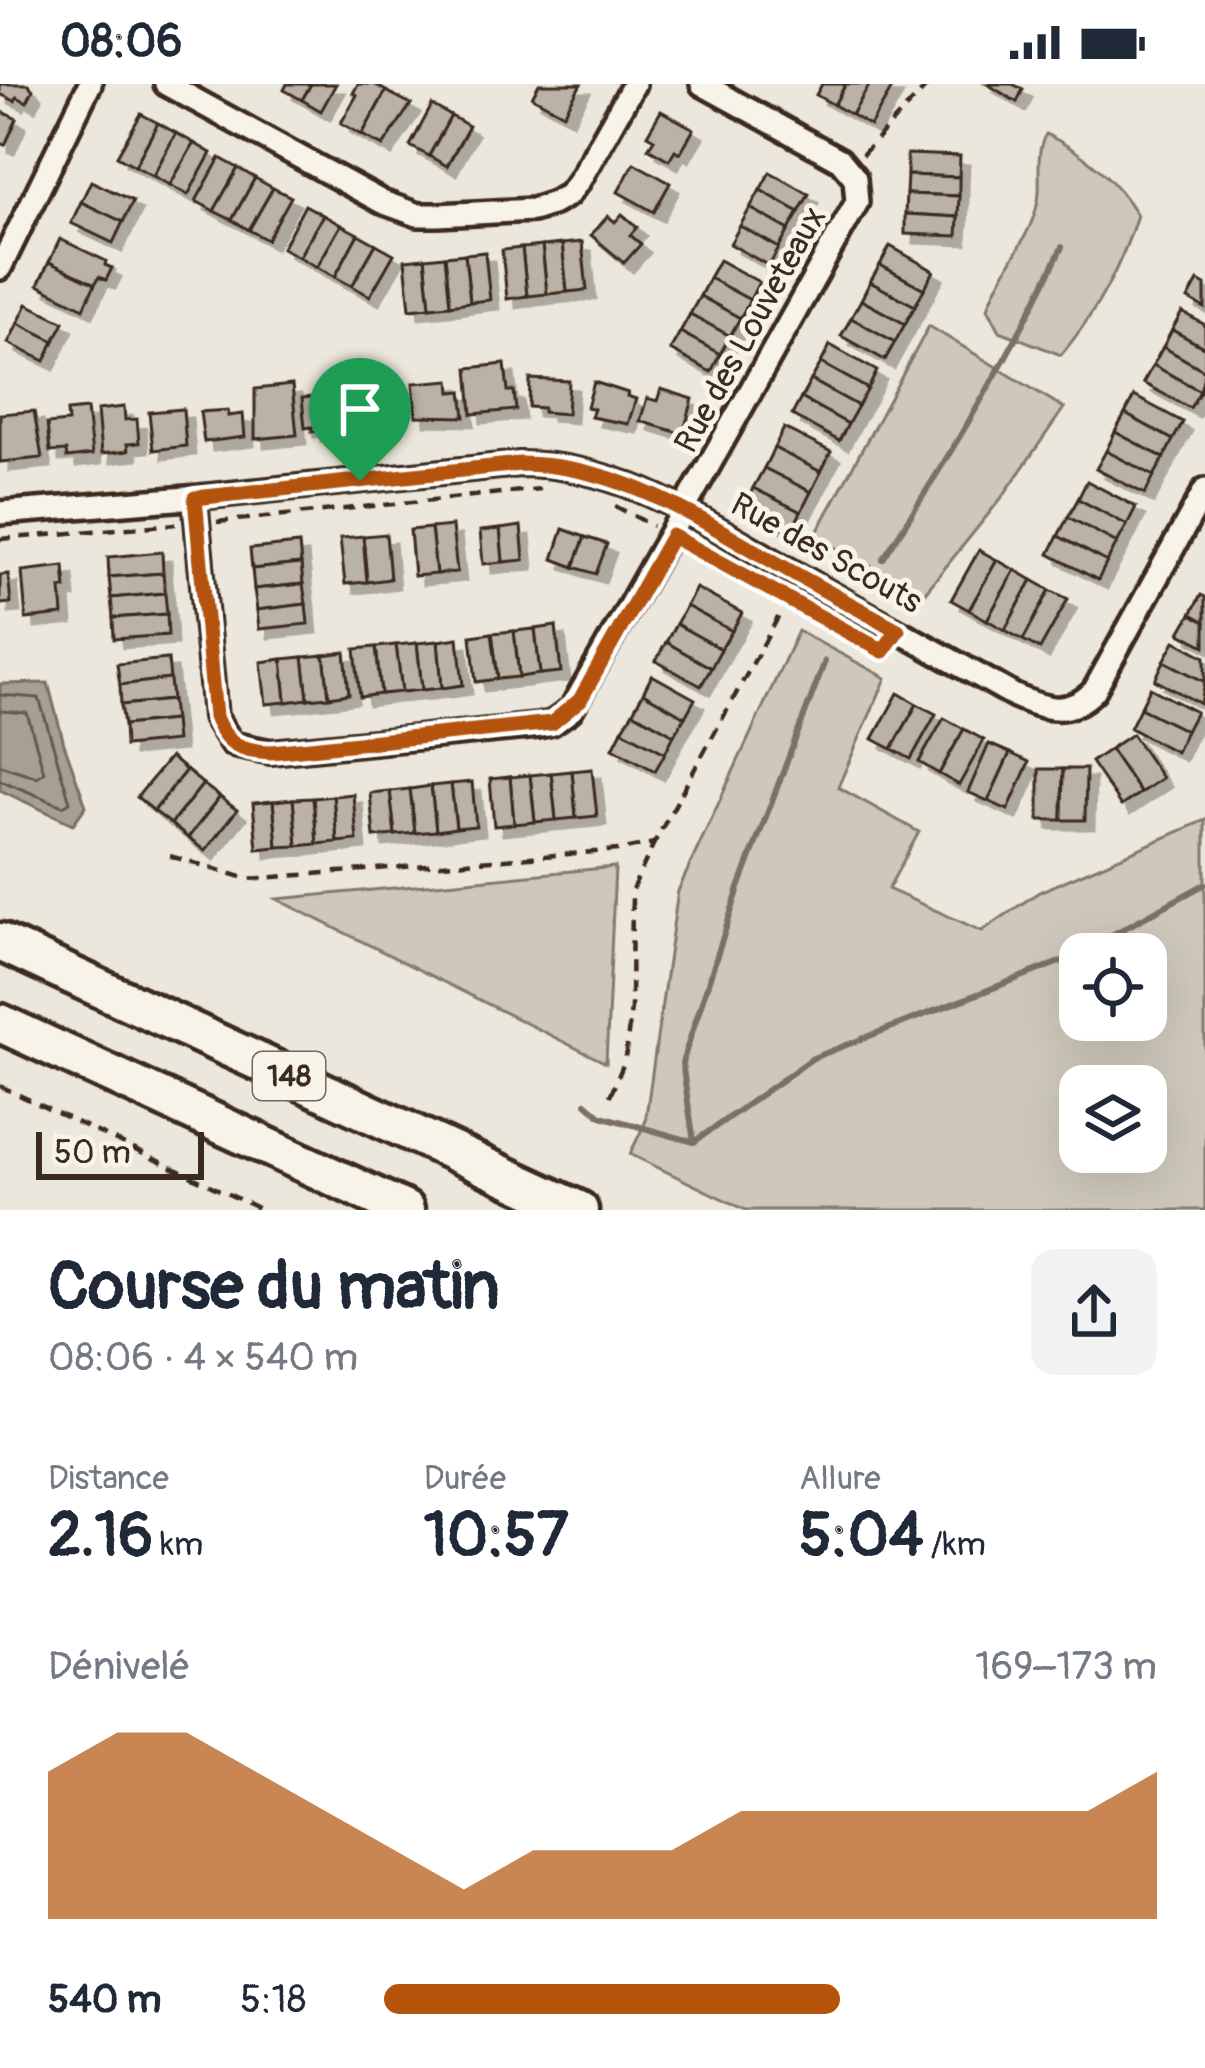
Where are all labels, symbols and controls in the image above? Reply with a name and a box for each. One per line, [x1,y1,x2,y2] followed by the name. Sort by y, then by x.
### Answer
[60,14,182,70] text: 08:06
[666,199,835,460] street label: Rue des Louveteaux
[309,358,411,481] pin
[327,376,393,442] icon: arrive
[724,484,929,623] street label: Rue des Scouts
[1059,933,1167,1173] map controls
[1059,933,1167,1041] button: locate
[253,1052,325,1100] road number: 148
[1059,1065,1167,1173] button: layers
[36,1126,204,1179] scale bar
[54,1132,131,1173] text: 50 m
[48,1246,500,1329] text: Course du matin
[1031,1249,1157,1375] button: share
[48,1333,358,1382] text: 08:06 · 4 × 540 m
[48,1458,169,1499] text: Distance
[424,1458,506,1499] text: Durée
[799,1458,880,1499] text: Allure
[48,1499,153,1574] text: 2.16
[424,1499,568,1574] text: 10:57
[799,1499,924,1574] text: 5:04
[153,1524,203,1565] text: km
[924,1524,986,1565] text: /km
[48,1642,190,1691] text: Dénivelé
[975,1642,1157,1691] text: 169–173 m
[48,1975,162,2024] text: 540 m
[240,1975,306,2024] text: 5:18

